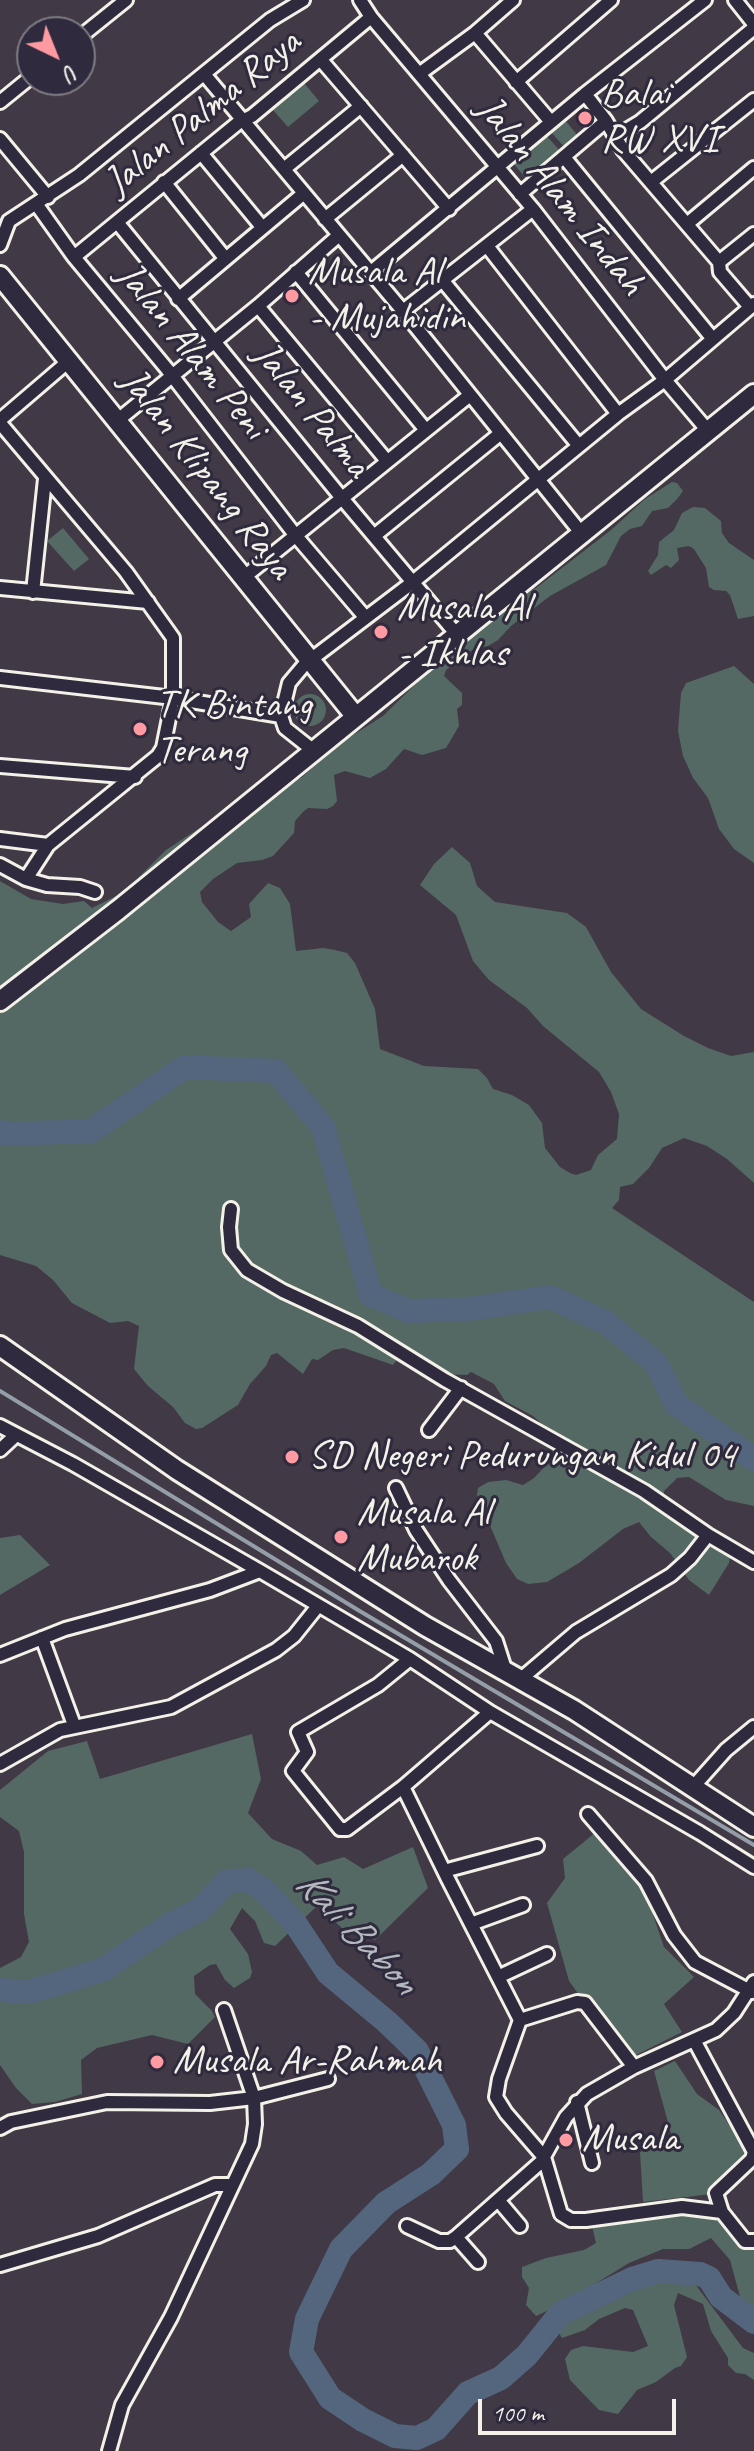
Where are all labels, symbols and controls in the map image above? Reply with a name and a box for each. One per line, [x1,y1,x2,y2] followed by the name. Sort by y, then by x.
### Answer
[16,16,96,96] north arrow
[95,19,311,207] street label: Jalan Palma Raya
[58,58,84,86] text: U
[601,71,718,165] place label: Balai RW XVI
[465,86,655,306] street label: Jalan Alam Indah
[576,109,594,127] marker: Balai RW XVI
[308,249,465,343] place label: Musala Al - Mujahidin
[105,253,277,449] street label: Jalan Alam Peni
[283,287,301,305] marker: Musala Al - Mujahidin
[242,332,380,488] street label: Jalan Palma
[109,359,303,589] street label: Jalan Klipang Raya
[397,585,530,679] place label: Musala Al - Ikhlas
[372,623,390,641] marker: Musala Al - Ikhlas
[156,682,312,776] place label: TK Bintang Terang
[131,720,149,738] marker: TK Bintang Terang
[308,1433,736,1481] place label: SD Negeri Pedurungan Kidul 04
[283,1448,301,1466] marker: SD Negeri Pedurungan Kidul 04
[357,1490,490,1584] place label: Musala Al Mubarok
[332,1528,350,1546] marker: Musala Al Mubarok
[284,1860,428,2006] water label: Kali Babon
[173,2038,442,2086] place label: Musala Ar-Rahmah
[148,2053,166,2071] marker: Musala Ar-Rahmah
[582,2116,678,2164] place label: Musala
[557,2131,575,2149] marker: Musala
[482,2383,680,2433] scale bar
[492,2398,544,2428] text: 100 m

